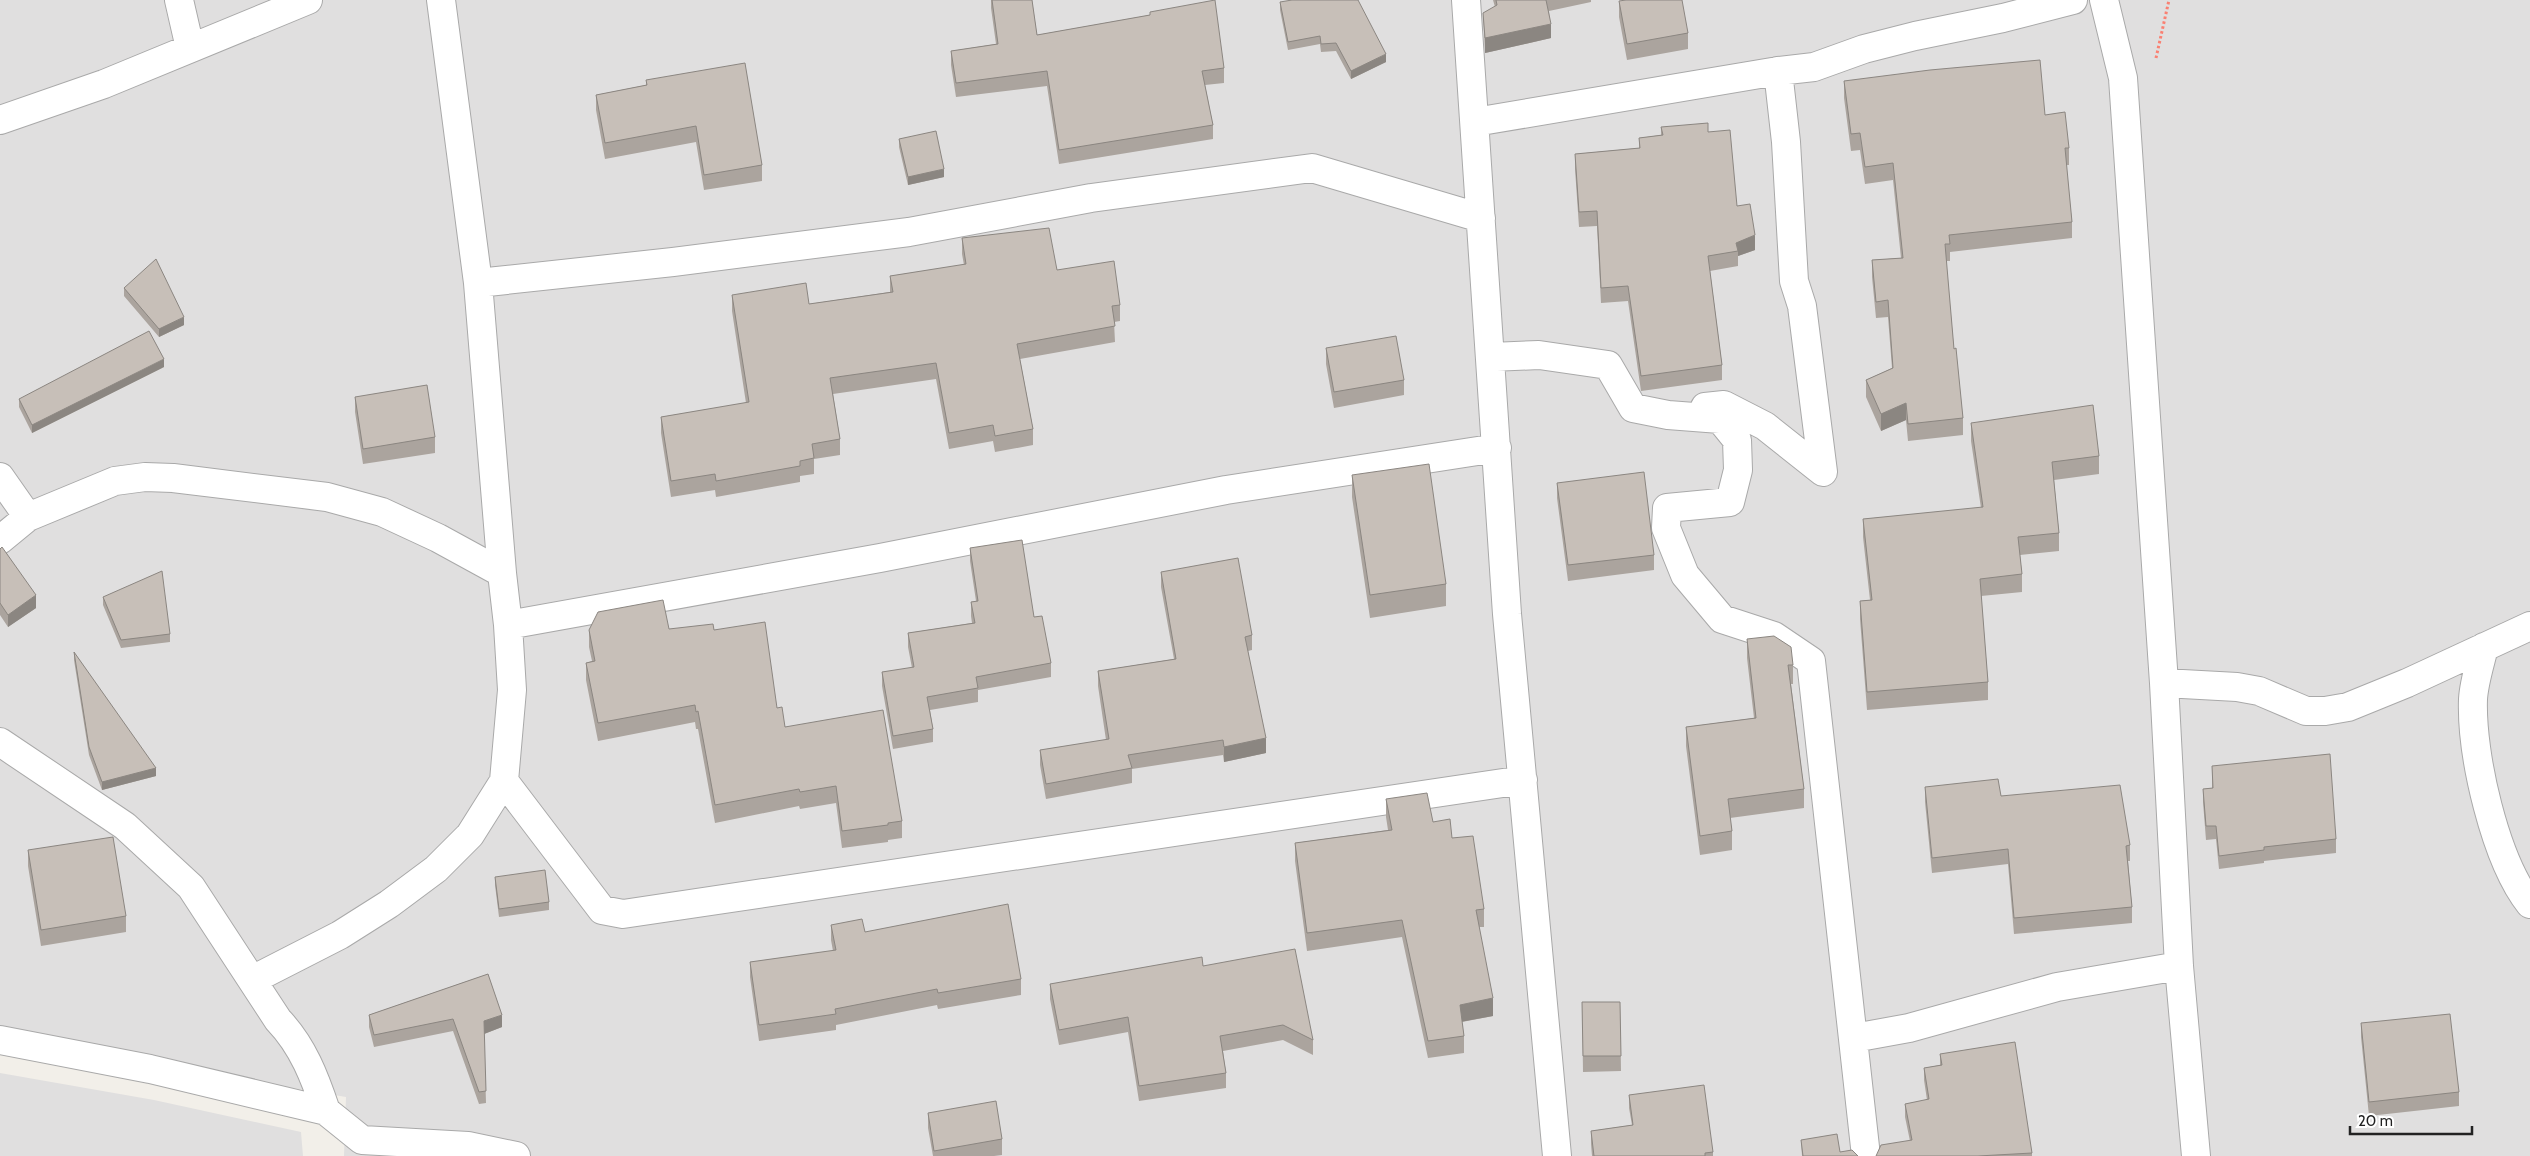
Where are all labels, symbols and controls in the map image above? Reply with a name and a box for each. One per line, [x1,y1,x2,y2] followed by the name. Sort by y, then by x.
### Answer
[2350,1104,2472,1136] scale bar
[2358,1112,2393,1130] text: 20 m

